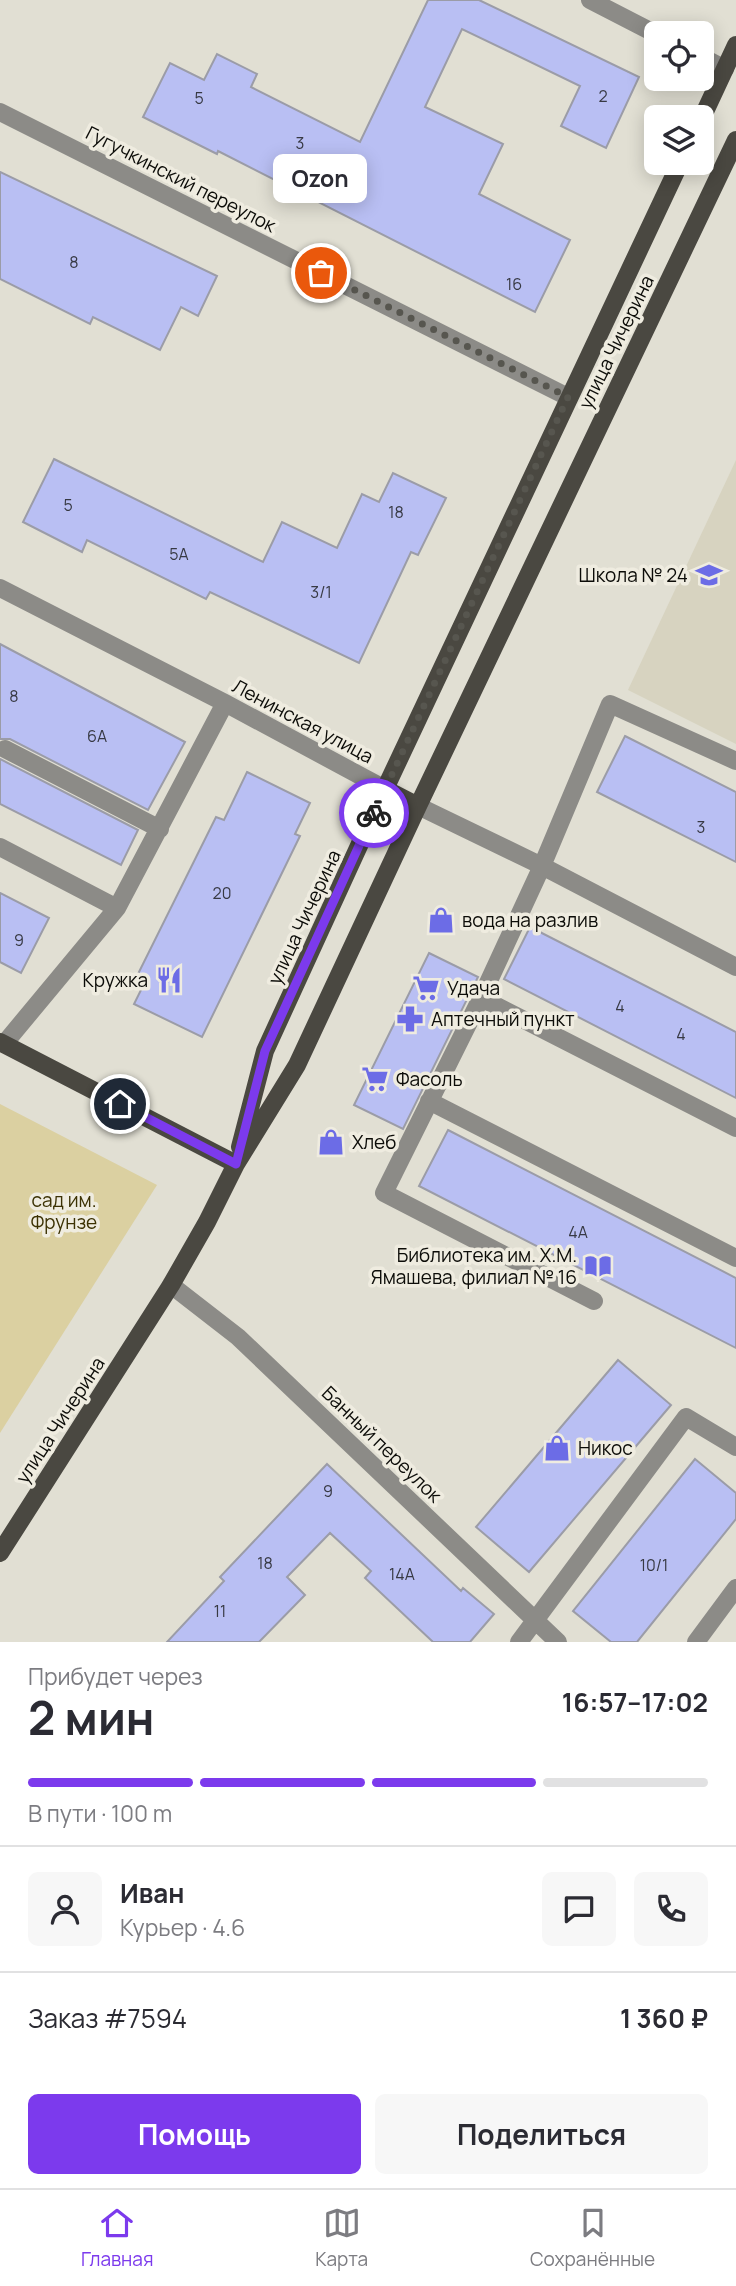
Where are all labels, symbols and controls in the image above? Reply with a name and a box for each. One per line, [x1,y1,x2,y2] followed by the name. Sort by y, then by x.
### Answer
[644,21,714,175] map controls
[644,21,714,91] button: locate
[598,85,608,107] house number: 2
[194,87,204,109] house number: 5
[644,105,714,175] button: layers
[82,120,281,239] street label: Гугучкинский переулок
[296,132,304,154] house number: 3
[274,154,368,203] callout: Ozon
[291,162,349,194] text: Ozon
[291,243,351,303] pin
[69,251,79,273] house number: 8
[302,254,340,292] icon: bag
[572,271,660,413] street label: улица Чичерина
[506,273,522,295] house number: 16
[63,494,73,516] house number: 5
[388,501,404,523] house number: 18
[169,543,189,565] house number: 5А
[694,560,724,590] school or university icon: Школа № 24
[579,562,688,588] place label: Школа № 24
[310,581,332,603] house number: 3/1
[228,673,378,769] street label: Ленинская улица
[9,685,19,707] house number: 8
[87,725,107,747] house number: 6А
[339,778,409,848] courier
[355,794,393,832] icon: bike
[697,816,705,838] house number: 3
[261,845,347,989] street label: улица Чичерина
[213,882,231,904] house number: 20
[426,905,456,935] shop icon: вода на разлив
[462,907,598,933] place label: вода на разлив
[14,929,24,951] house number: 9
[154,965,184,995] restaurant icon: Кружка
[83,967,148,993] place label: Кружка
[411,973,441,1003] supermarket icon: Удача
[447,975,500,1001] place label: Удача
[615,995,625,1017] house number: 4
[395,1004,425,1034] pharmacy icon: Аптечный пункт
[431,1006,575,1032] place label: Аптечный пункт
[676,1023,686,1045] house number: 4
[360,1064,390,1094] supermarket icon: Фасоль
[396,1066,463,1092] place label: Фасоль
[90,1074,150,1134] pin
[101,1085,139,1123] icon: home
[316,1127,346,1157] shop icon: Хлеб
[352,1129,396,1155] place label: Хлеб
[31,1187,97,1235] park label: сад им. Фрунзе
[568,1221,588,1243] house number: 4А
[371,1242,577,1290] place label: Библиотека им. Х.М. Ямашева, филиал № 16
[583,1251,613,1281] library icon: Библиотека им. Х.М. Ямашева, филиал № 16
[9,1352,111,1488] street label: улица Чичерина
[316,1380,448,1508] street label: Банный переулок
[542,1433,572,1463] shop icon: Никос
[578,1435,633,1461] place label: Никос
[323,1480,333,1502] house number: 9
[257,1552,273,1574] house number: 18
[640,1554,668,1576] house number: 10/1
[389,1563,415,1585] house number: 14А
[214,1600,226,1622] house number: 11
[28,1660,203,1692] text: Прибудет через
[562,1684,708,1720] text: 16:57–17:02
[28,1686,155,1749] text: 2 мин
[28,1797,172,1829] text: В пути · 100 m
[28,1872,102,1946] button: person
[542,1872,616,1946] button: chat
[634,1872,708,1946] button: phone
[120,1875,184,1911] text: Иван
[120,1911,245,1943] text: Курьер · 4.6
[28,2000,187,2036] text: Заказ #7594
[620,2000,708,2036] text: 1 360 ₽
[28,2094,361,2174] button: Помощь
[375,2094,708,2174] button: Поделиться
[81,2204,153,2272] tab: Главная
[315,2204,368,2272] tab: Карта
[530,2204,655,2272] tab: Сохранённые

